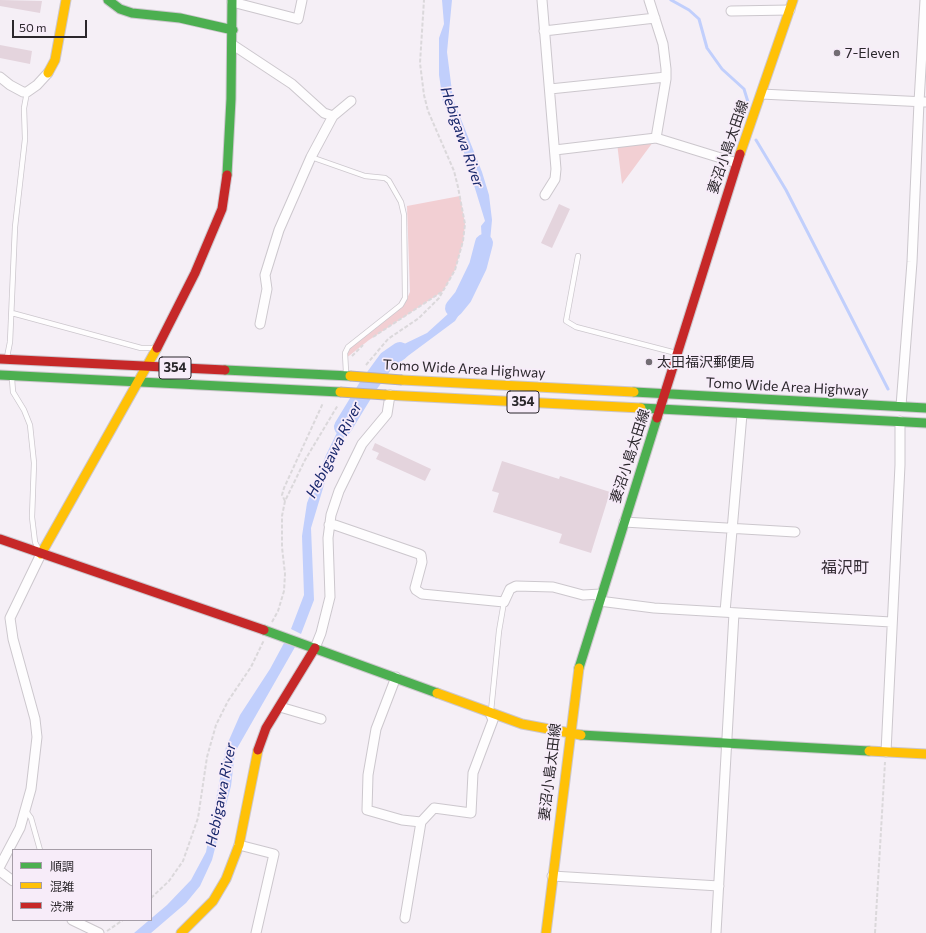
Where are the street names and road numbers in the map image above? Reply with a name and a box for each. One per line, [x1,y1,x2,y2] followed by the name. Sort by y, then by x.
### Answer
[704,98,752,196] street label: 妻沼小島太田線
[382,356,546,382] street label: Tomo Wide Area Highway
[159,357,191,379] road number: 354
[705,374,869,400] street label: Tomo Wide Area Highway
[507,391,539,413] road number: 354
[607,407,653,505] street label: 妻沼小島太田線
[536,722,564,822] street label: 妻沼小島太田線

